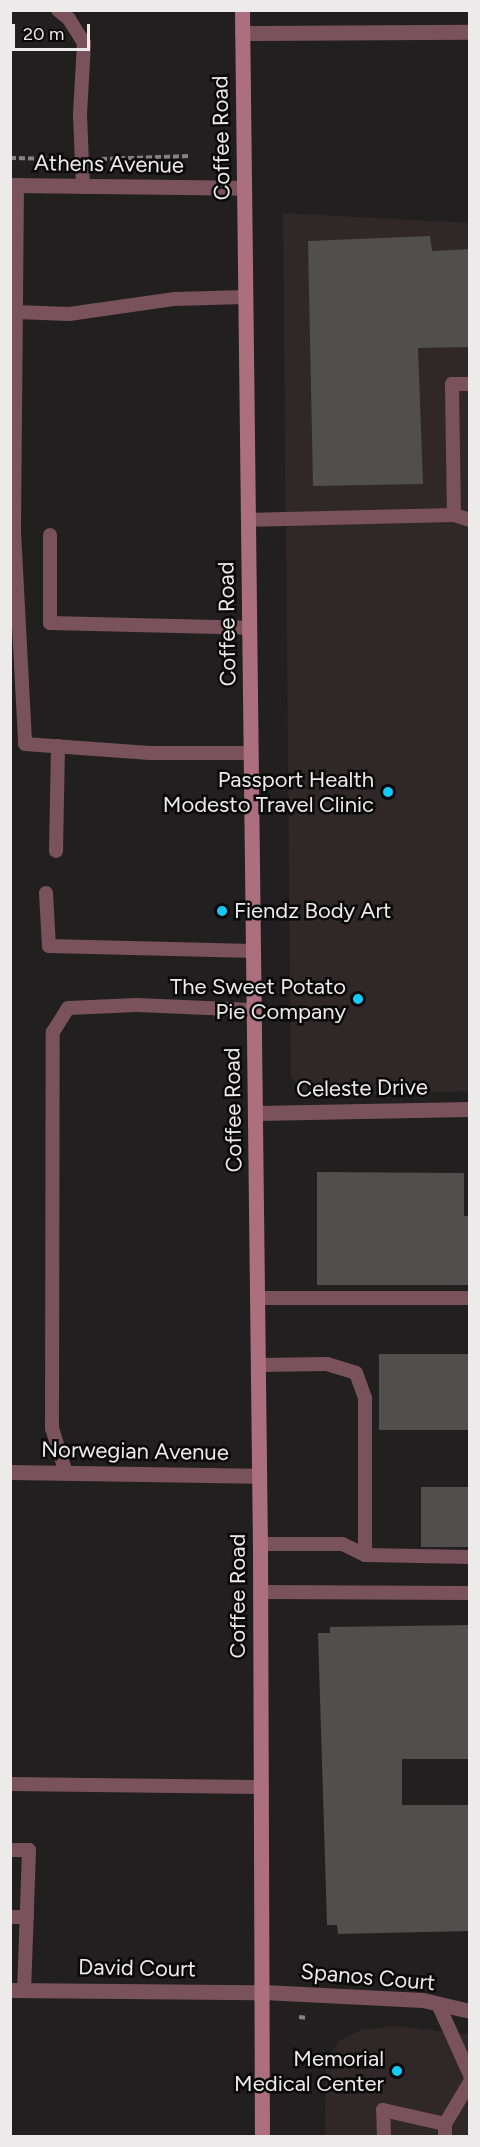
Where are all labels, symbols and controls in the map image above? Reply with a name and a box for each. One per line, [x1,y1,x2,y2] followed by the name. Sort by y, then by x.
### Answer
[15,12,93,50] scale bar
[23,23,64,45] text: 20 m
[207,75,235,201] street label: Coffee Road
[34,149,184,179] street label: Athens Avenue
[213,561,241,687] street label: Coffee Road
[163,766,374,818] place label: Passport Health Modesto Travel Clinic
[379,783,397,801] marker: Passport Health Modesto Travel Clinic
[234,898,391,924] place label: Fiendz Body Art
[215,904,229,918] marker: Fiendz Body Art
[170,973,346,1024] place label: The Sweet Potato Pie Company
[351,992,365,1006] marker: The Sweet Potato Pie Company
[219,1047,247,1173] street label: Coffee Road
[296,1074,428,1102] street label: Celeste Drive
[41,1436,229,1466] street label: Norwegian Avenue
[225,1534,251,1658] street label: Coffee Road
[78,1954,196,1982] street label: David Court
[300,1958,436,1996] street label: Spanos Court
[234,2045,384,2096] place label: Memorial Medical Center
[388,2062,406,2080] marker: Memorial Medical Center

